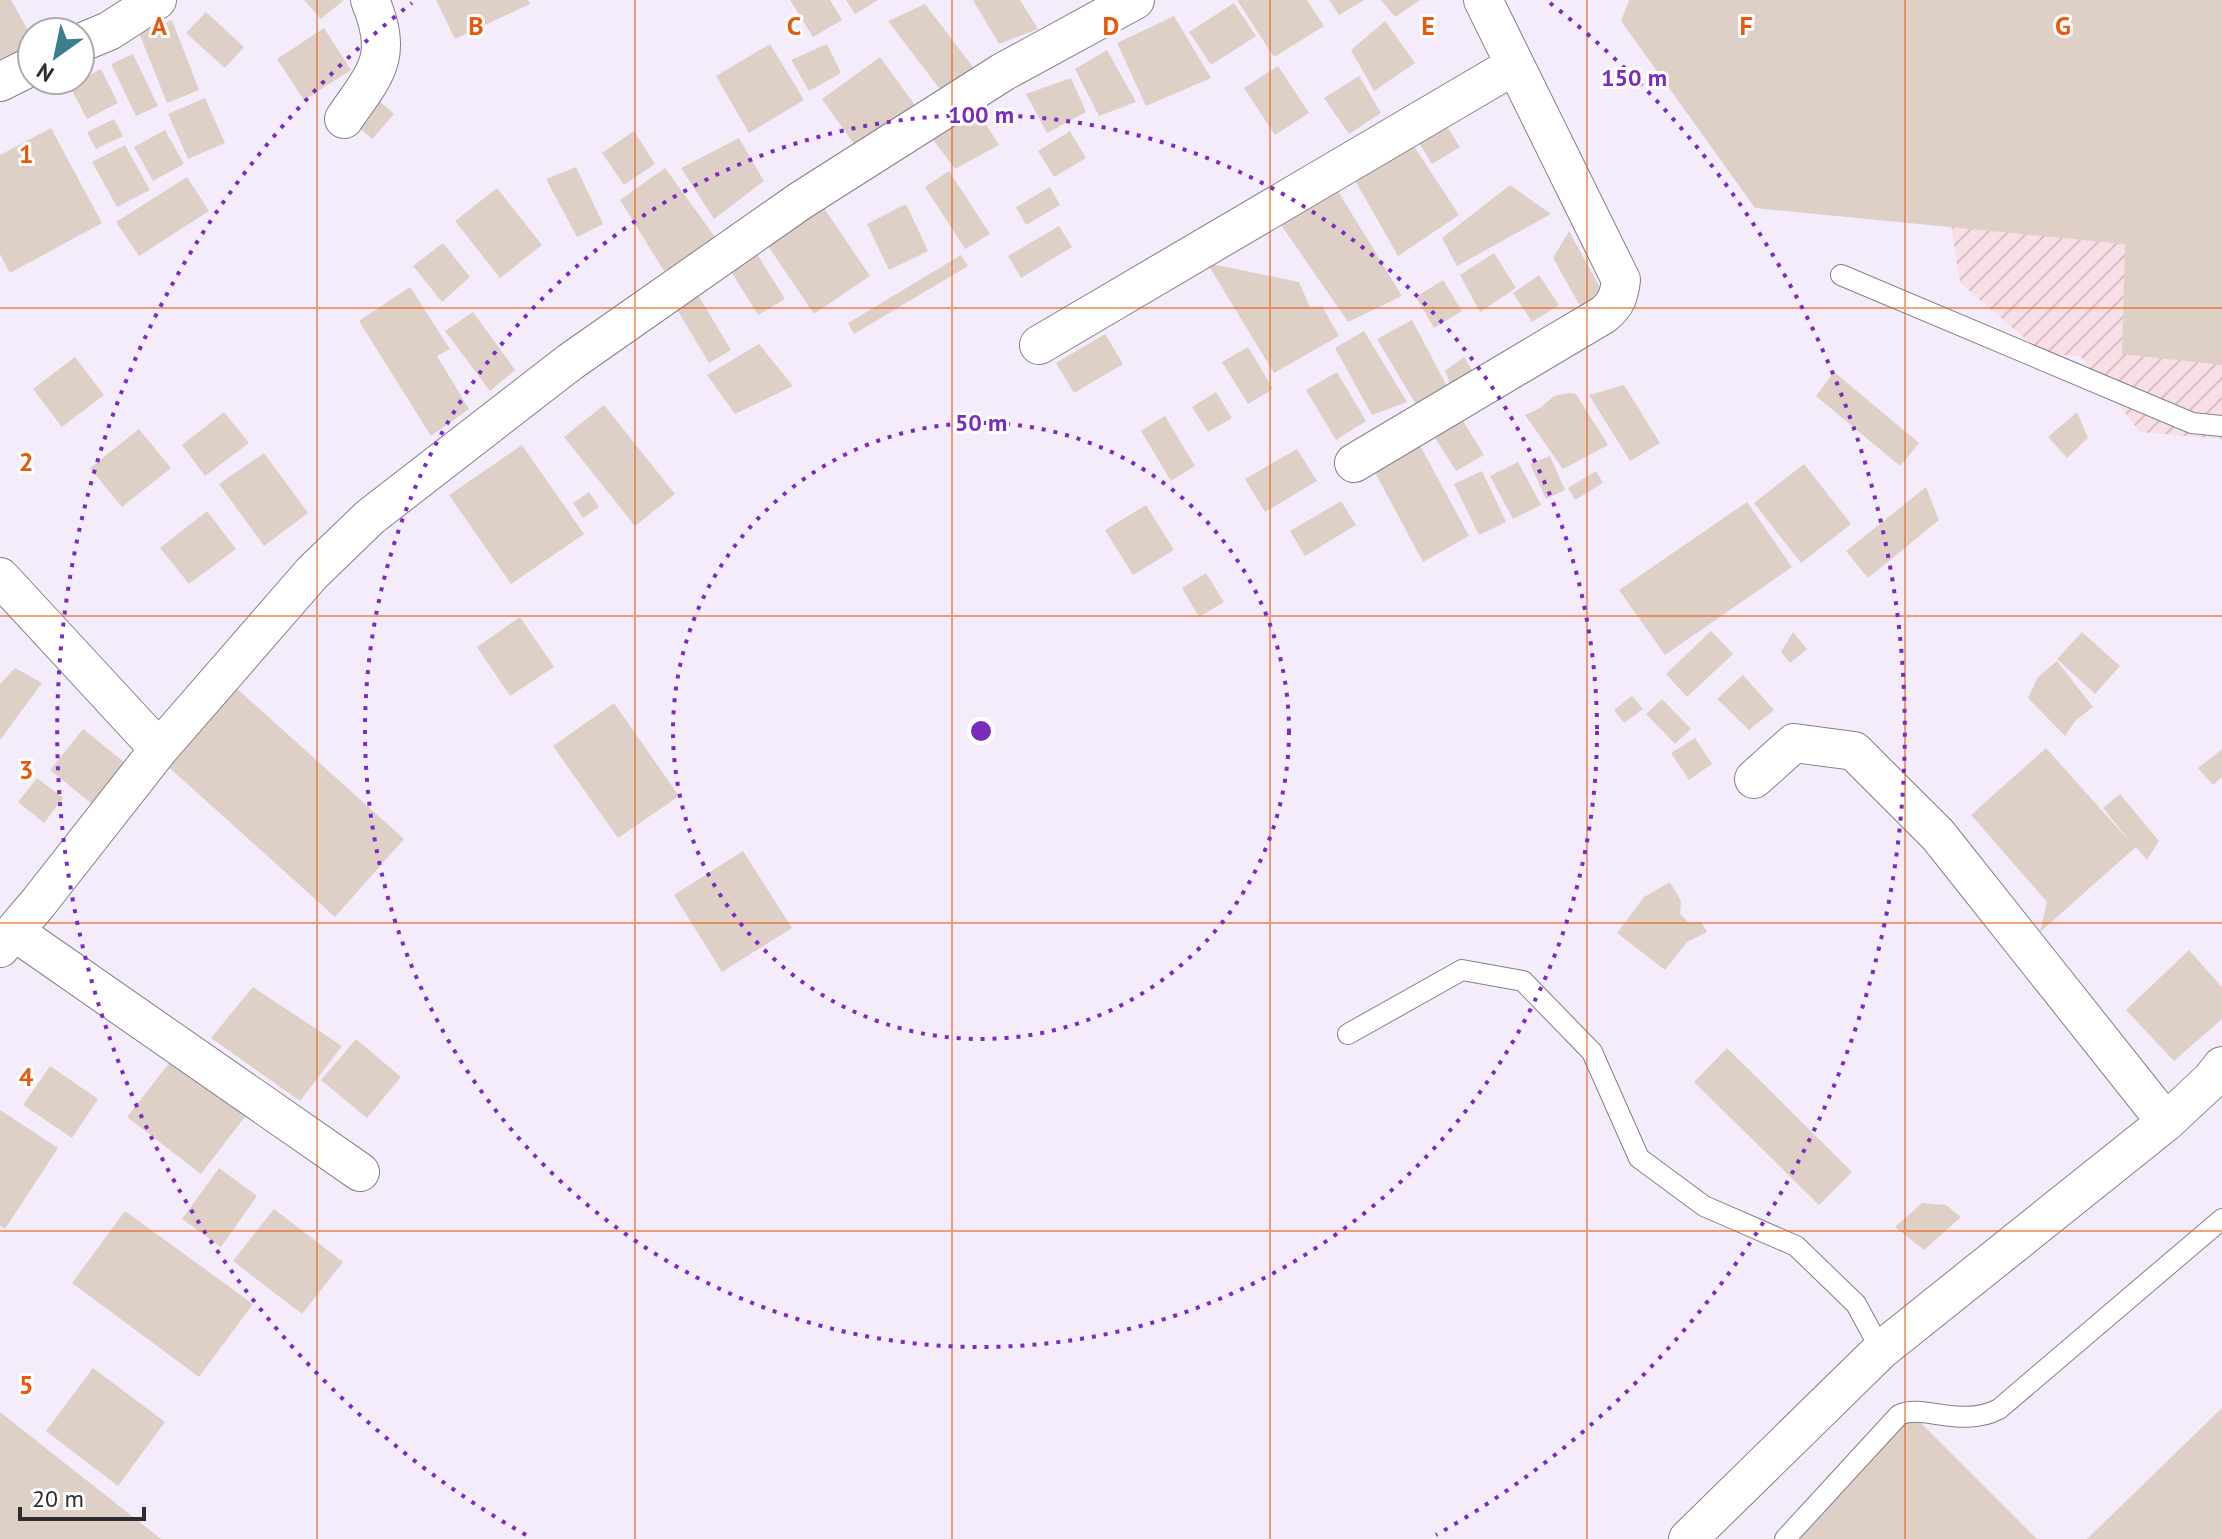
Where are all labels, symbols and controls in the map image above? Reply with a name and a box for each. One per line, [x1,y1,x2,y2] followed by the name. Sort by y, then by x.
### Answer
[151,9,167,42] text: A
[468,9,484,42] text: B
[787,9,801,42] text: C
[1103,9,1119,42] text: D
[1421,9,1435,42] text: E
[1739,9,1753,42] text: F
[2055,9,2071,42] text: G
[16,16,96,96] north arrow
[31,57,59,88] text: N
[1601,62,1667,93] text: 150 m
[948,99,1014,130] text: 100 m
[19,137,33,170] text: 1
[955,407,1007,438] text: 50 m
[19,445,33,478] text: 2
[967,717,995,745] centre of rings
[19,753,33,786] text: 3
[19,1060,34,1093] text: 4
[19,1368,33,1401] text: 5
[20,1471,144,1521] scale bar
[32,1483,84,1514] text: 20 m

